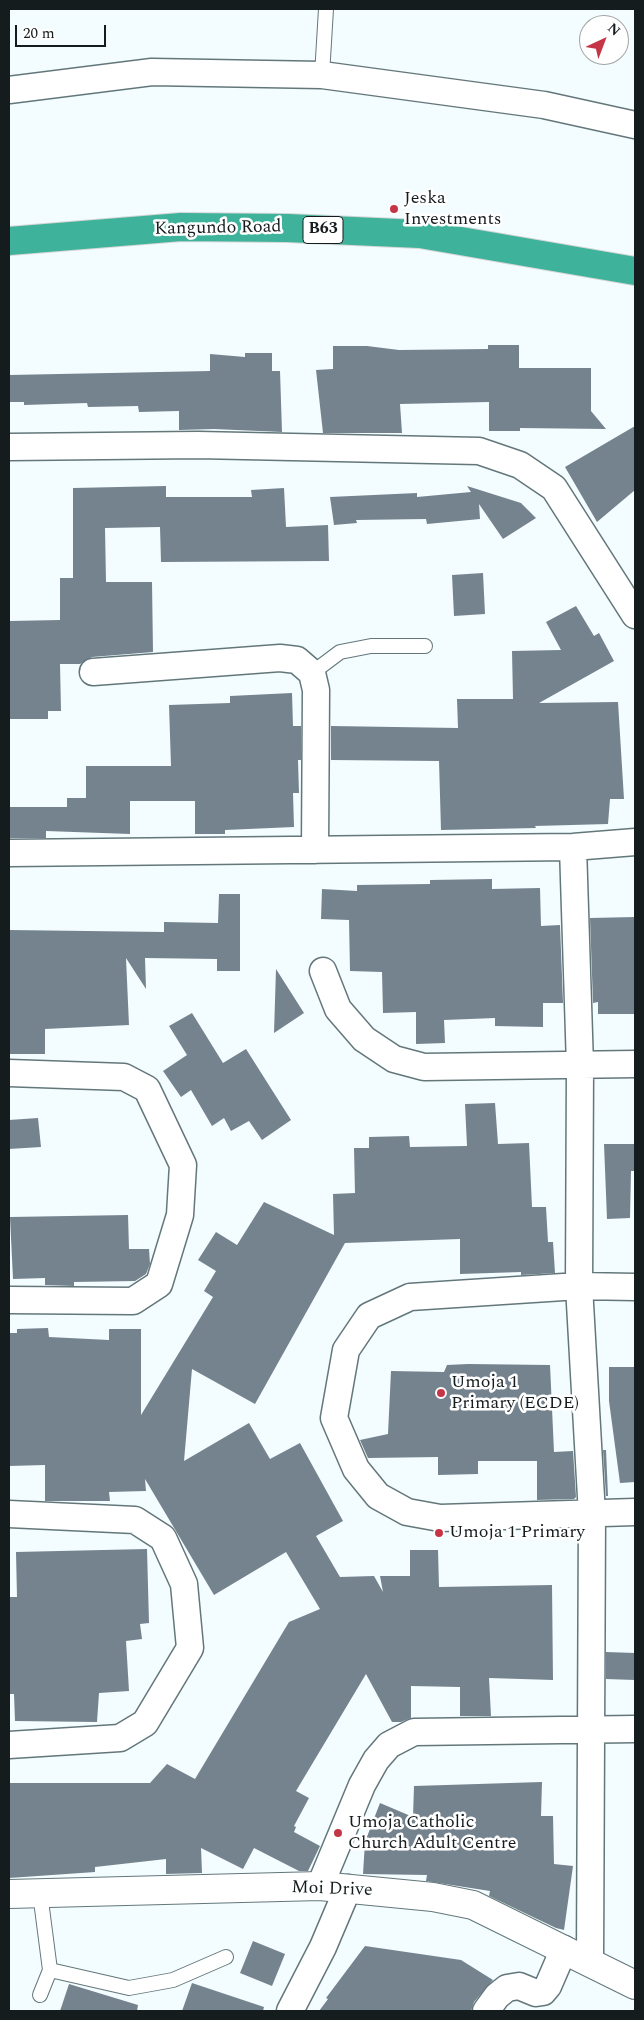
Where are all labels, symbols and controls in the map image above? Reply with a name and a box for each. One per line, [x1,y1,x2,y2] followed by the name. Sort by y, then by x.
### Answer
[18,15,109,47] scale bar
[579,15,629,65] north arrow
[603,18,625,41] text: N
[23,22,55,45] text: 20 m
[404,188,502,230] place label: Jeska Investments
[388,203,400,215] marker: Jeska Investments
[303,216,343,244] road number: B63
[154,217,282,241] street label: Kangundo Road
[451,1372,579,1415] place label: Umoja 1 Primary (ECDE)
[435,1387,447,1399] marker: Umoja 1 Primary (ECDE)
[449,1522,585,1544] place label: Umoja 1 Primary
[433,1527,445,1539] marker: Umoja 1 Primary
[348,1812,517,1855] place label: Umoja Catholic Church Adult Centre
[332,1827,344,1839] marker: Umoja Catholic Church Adult Centre
[291,1878,373,1902] street label: Moi Drive

